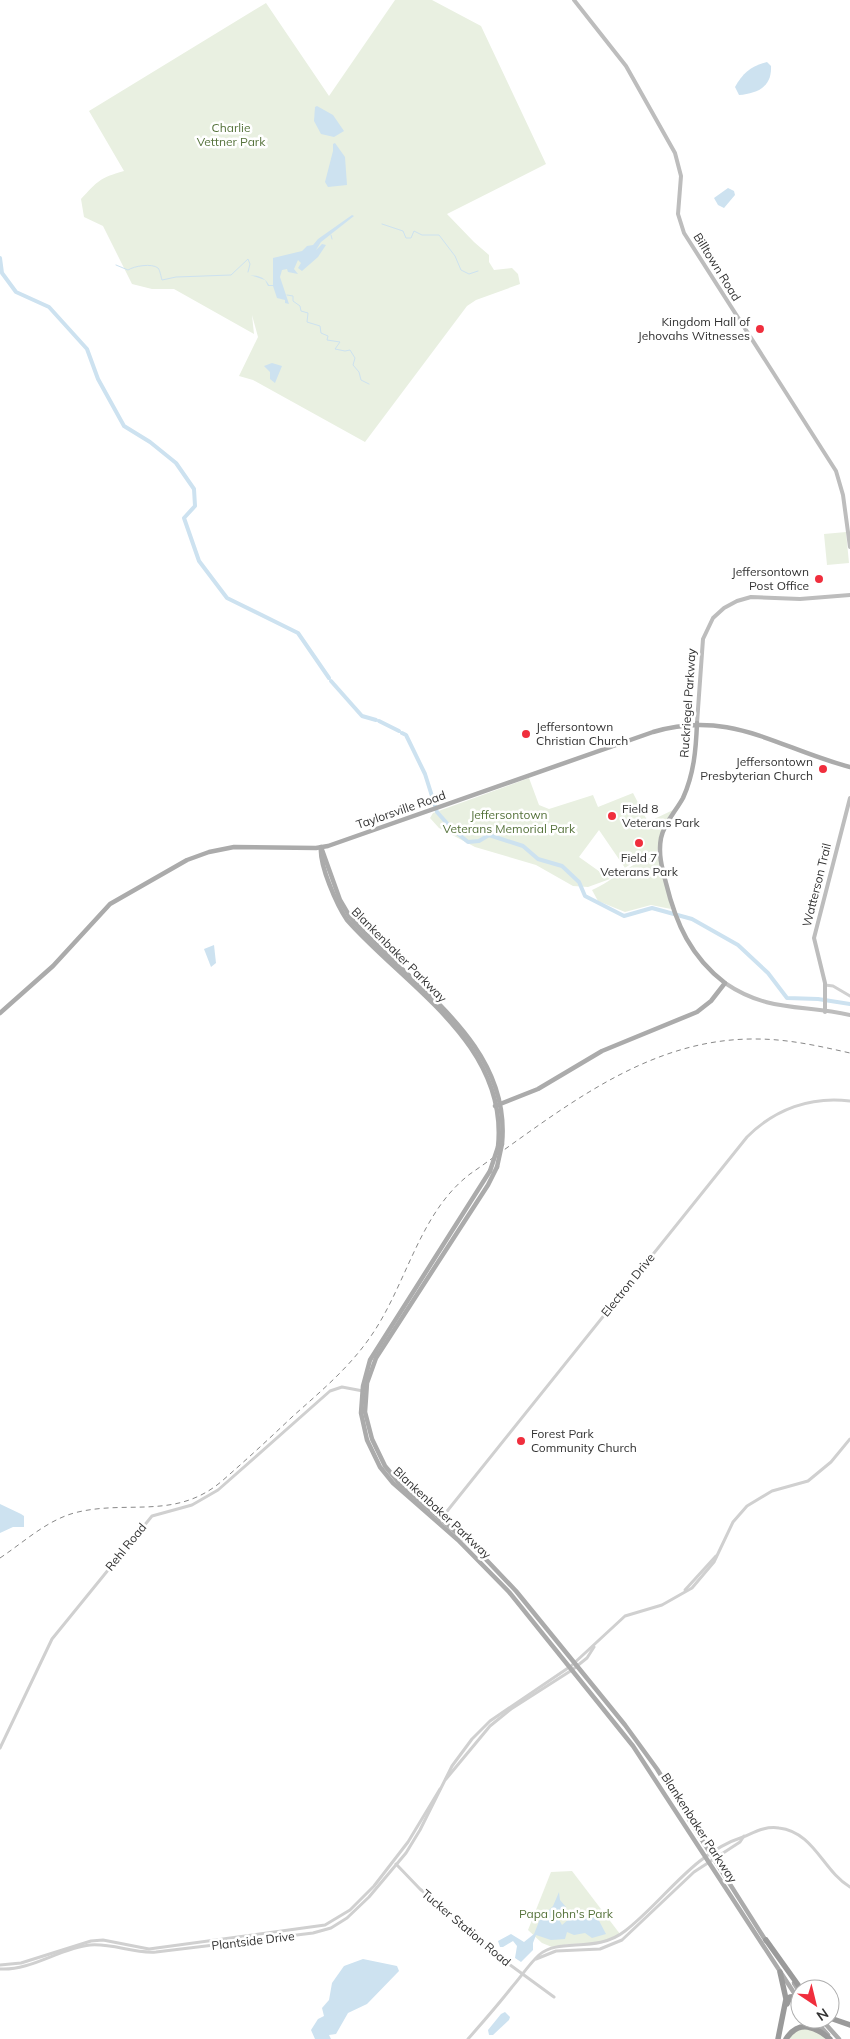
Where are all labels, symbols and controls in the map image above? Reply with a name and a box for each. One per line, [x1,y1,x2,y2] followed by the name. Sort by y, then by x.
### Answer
[197,120,266,149] park label: Charlie Vettner Park
[690,230,744,304] street label: Billtown Road
[638,314,751,343] place label: Kingdom Hall of Jehovahs Witnesses
[754,323,766,335] marker: Kingdom Hall of Jehovahs Witnesses
[732,564,809,593] place label: Jeffersontown Post Office
[813,573,825,585] marker: Jeffersontown Post Office
[676,647,699,758] street label: Ruckriegel Parkway
[536,719,628,748] place label: Jeffersontown Christian Church
[520,728,532,740] marker: Jeffersontown Christian Church
[700,754,813,783] place label: Jeffersontown Presbyterian Church
[817,763,829,775] marker: Jeffersontown Presbyterian Church
[354,787,448,832] street label: Taylorsville Road
[622,801,701,830] place label: Field 8 Veterans Park
[443,807,576,836] park label: Jeffersontown Veterans Memorial Park
[606,810,618,822] marker: Field 8 Veterans Park
[633,837,645,849] marker: Field 7 Veterans Park
[799,842,834,928] street label: Watterson Trail
[600,850,679,879] place label: Field 7 Veterans Park
[349,904,450,1006] street label: Blankenbaker Parkway
[598,1250,658,1319] street label: Electron Drive
[531,1426,637,1455] place label: Forest Park Community Church
[515,1435,527,1447] marker: Forest Park Community Church
[390,1463,495,1562] street label: Blankenbaker Parkway
[102,1520,149,1574] street label: Rehl Road
[658,1770,741,1886] street label: Blankenbaker Parkway
[419,1886,514,1969] street label: Tucker Station Road
[519,1906,614,1921] park label: Papa John's Park
[210,1928,295,1953] street label: Plantside Drive
[790,1979,840,2029] north arrow
[813,2004,832,2025] text: N

